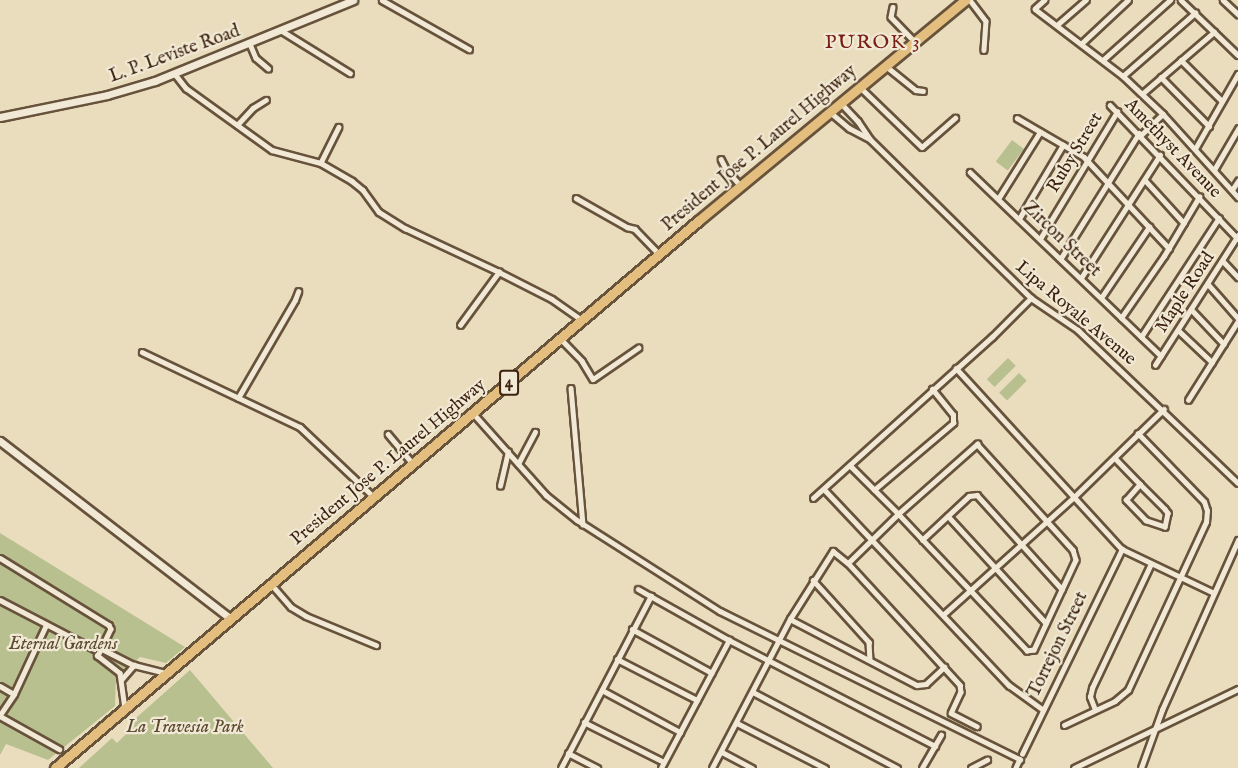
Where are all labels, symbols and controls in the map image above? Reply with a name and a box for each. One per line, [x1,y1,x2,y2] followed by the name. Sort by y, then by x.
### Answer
[107,21,243,89] street label: L. P. Leviste Road
[825,30,921,54] district label: PUROK 3
[658,61,862,237] street label: President Jose P. Laurel Highway
[1119,95,1225,203] street label: Amethyst Avenue
[1044,109,1108,197] street label: Ruby Street
[1018,198,1104,282] street label: Zircon Street
[1152,248,1220,338] street label: Maple Road
[1010,257,1140,371] street label: Lipa Royale Avenue
[498,370,520,396] road number: 4
[287,375,491,551] street label: President Jose P. Laurel Highway
[1024,589,1094,701] street label: Torrejon Street
[9,634,117,656] park label: Eternal Gardens
[126,717,244,739] park label: La Travesia Park

